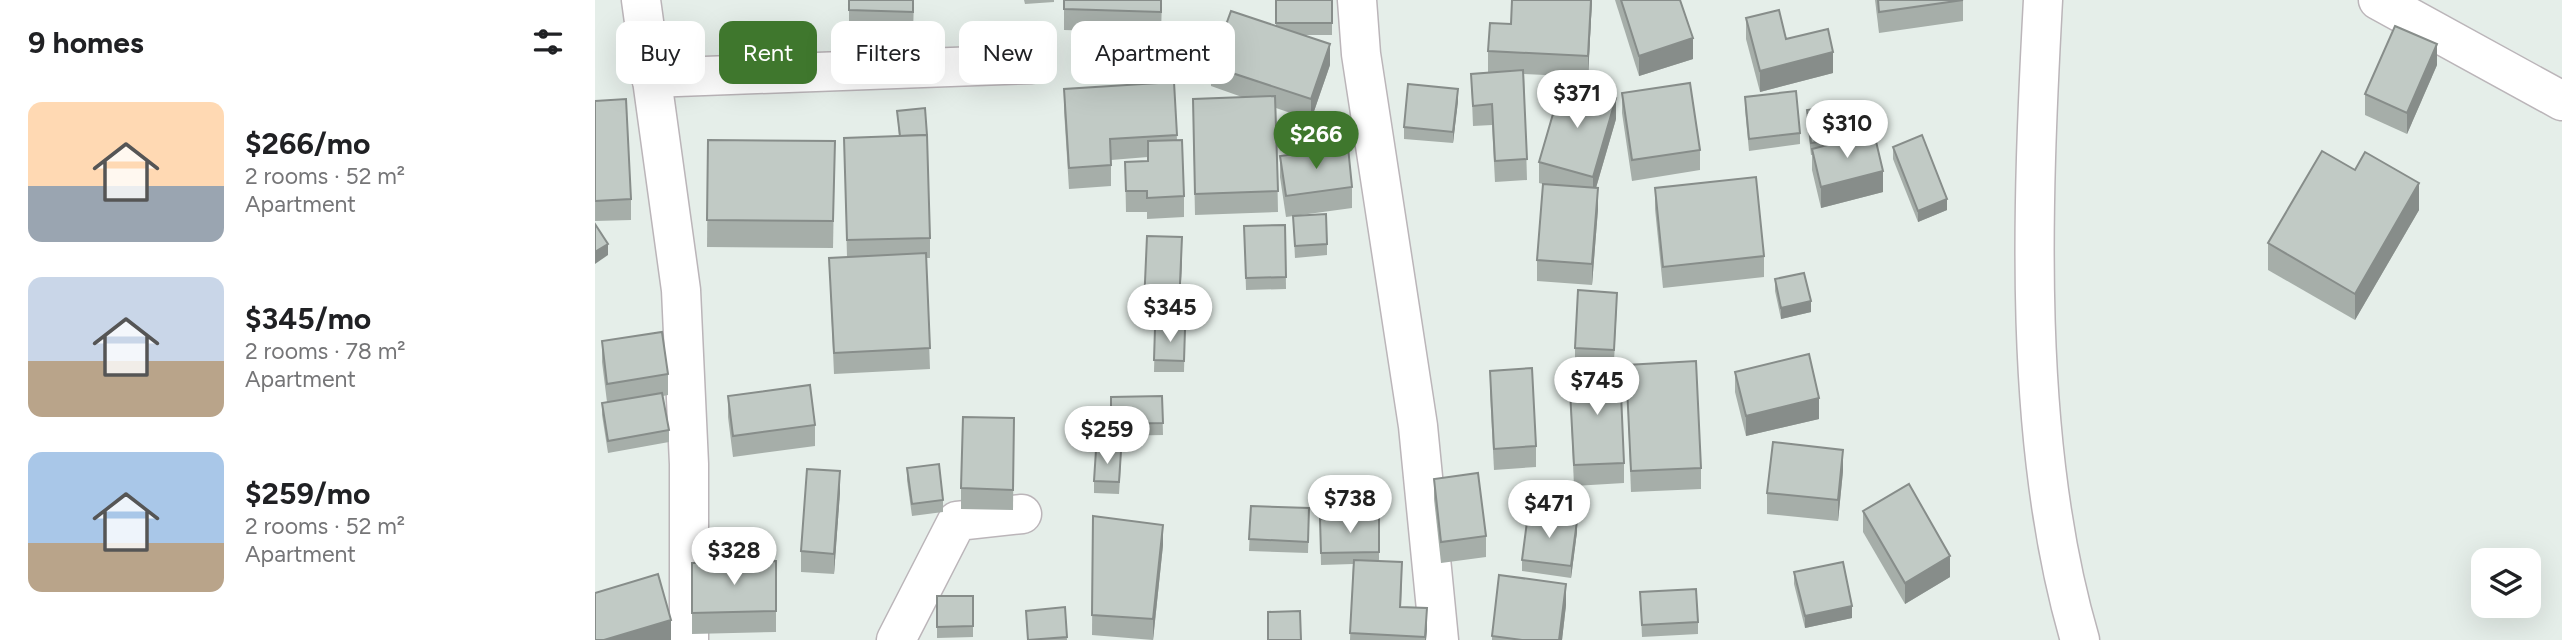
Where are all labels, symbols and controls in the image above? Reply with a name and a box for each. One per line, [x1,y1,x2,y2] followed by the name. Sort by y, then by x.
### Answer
[616,21,705,84] chip: Buy
[719,21,817,84] chip: Rent
[831,21,945,84] chip: Filters
[959,21,1057,84] chip: New
[1071,21,1235,84] chip: Apartment
[529,23,567,61] icon: filters
[28,24,144,61] text: 9 homes
[1536,71,1618,130] pin: $371
[1553,79,1601,107] text: $371
[1806,100,1888,160] pin: $310
[1822,109,1872,137] text: $310
[1275,111,1357,171] pin: $266
[1290,120,1342,148] text: $266
[245,125,370,162] text: $266/mo
[84,130,168,214] icon: home
[245,162,405,190] text: 2 rooms · 52 m²
[245,190,356,218] text: Apartment
[1129,284,1211,344] pin: $345
[1143,293,1197,321] text: $345
[245,300,371,337] text: $345/mo
[84,305,168,389] icon: home
[245,337,406,365] text: 2 rooms · 78 m²
[1556,358,1638,417] pin: $745
[245,365,356,393] text: Apartment
[1570,366,1624,394] text: $745
[1066,406,1148,466] pin: $259
[1081,415,1133,443] text: $259
[245,475,370,512] text: $259/mo
[1309,476,1391,535] pin: $738
[84,480,168,564] icon: home
[1508,480,1590,540] pin: $471
[1324,484,1376,512] text: $738
[1524,489,1574,517] text: $471
[245,512,405,540] text: 2 rooms · 52 m²
[693,528,775,587] pin: $328
[708,536,760,564] text: $328
[245,540,356,568] text: Apartment
[2471,548,2541,618] map controls
[2471,548,2541,618] button: layers

